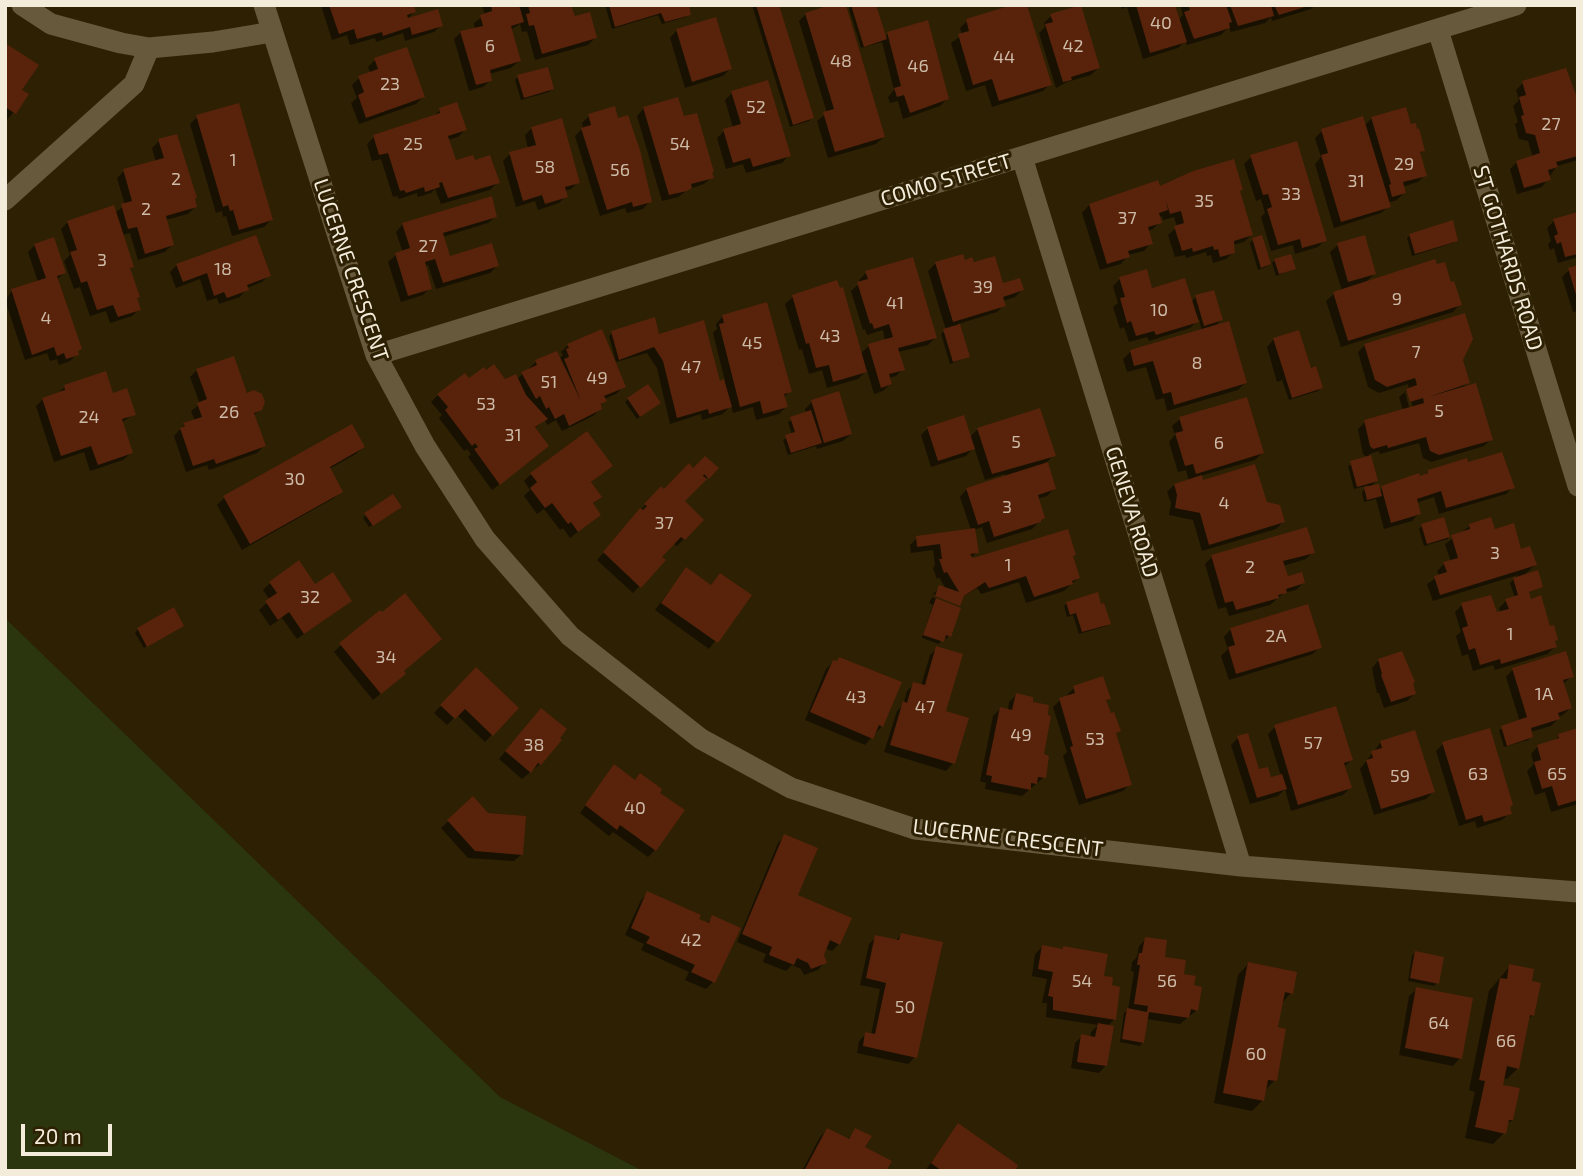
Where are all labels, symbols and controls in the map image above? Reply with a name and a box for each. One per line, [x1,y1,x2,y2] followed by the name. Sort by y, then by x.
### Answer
[1150,12,1172,34] house number: 40
[485,35,495,57] house number: 6
[1062,35,1084,57] house number: 42
[993,46,1015,68] house number: 44
[830,50,852,72] house number: 48
[907,55,929,77] house number: 46
[380,73,400,95] house number: 23
[746,96,766,118] house number: 52
[1541,113,1561,135] house number: 27
[403,133,423,155] house number: 25
[670,133,690,155] house number: 54
[877,148,1015,212] street label: COMO STREET
[229,149,237,171] house number: 1
[1394,153,1414,175] house number: 29
[535,156,555,178] house number: 58
[610,159,630,181] house number: 56
[1468,162,1548,354] street label: ST GOTHARDS ROAD
[171,168,181,190] house number: 2
[1347,170,1365,192] house number: 31
[308,175,394,365] street label: LUCERNE CRESCENT
[1281,183,1301,205] house number: 33
[1194,190,1214,212] house number: 35
[141,198,151,220] house number: 2
[1117,207,1137,229] house number: 37
[418,235,438,257] house number: 27
[97,249,107,271] house number: 3
[214,258,232,280] house number: 18
[973,276,993,298] house number: 39
[1392,288,1402,310] house number: 9
[886,292,904,314] house number: 41
[1150,299,1168,321] house number: 10
[40,307,52,329] house number: 4
[819,325,841,347] house number: 43
[742,332,762,354] house number: 45
[1411,341,1421,363] house number: 7
[1192,352,1202,374] house number: 8
[681,356,701,378] house number: 47
[586,367,608,389] house number: 49
[541,371,557,393] house number: 51
[476,393,496,415] house number: 53
[1434,400,1444,422] house number: 5
[219,401,239,423] house number: 26
[78,406,100,428] house number: 24
[504,424,522,446] house number: 31
[1011,431,1021,453] house number: 5
[1214,432,1224,454] house number: 6
[1100,444,1164,580] street label: GENEVA ROAD
[285,468,305,490] house number: 30
[1218,492,1230,514] house number: 4
[1002,496,1012,518] house number: 3
[654,512,674,534] house number: 37
[1490,542,1500,564] house number: 3
[1004,554,1012,576] house number: 1
[1245,556,1255,578] house number: 2
[300,586,320,608] house number: 32
[1506,623,1514,645] house number: 1
[1265,625,1287,647] house number: 2A
[375,646,397,668] house number: 34
[1535,683,1553,705] house number: 1A
[845,686,867,708] house number: 43
[915,696,935,718] house number: 47
[1010,724,1032,746] house number: 49
[1085,728,1105,750] house number: 53
[1304,732,1322,754] house number: 57
[524,734,544,756] house number: 38
[1468,763,1488,785] house number: 63
[1547,763,1567,785] house number: 65
[1390,765,1410,787] house number: 59
[624,797,646,819] house number: 40
[911,814,1105,862] street label: LUCERNE CRESCENT
[680,929,702,951] house number: 42
[1072,970,1092,992] house number: 54
[1157,970,1177,992] house number: 56
[895,996,915,1018] house number: 50
[1428,1012,1450,1034] house number: 64
[1496,1030,1516,1052] house number: 66
[1245,1043,1267,1065] house number: 60
[24,1110,116,1154] scale bar
[34,1123,82,1148] text: 20 m

